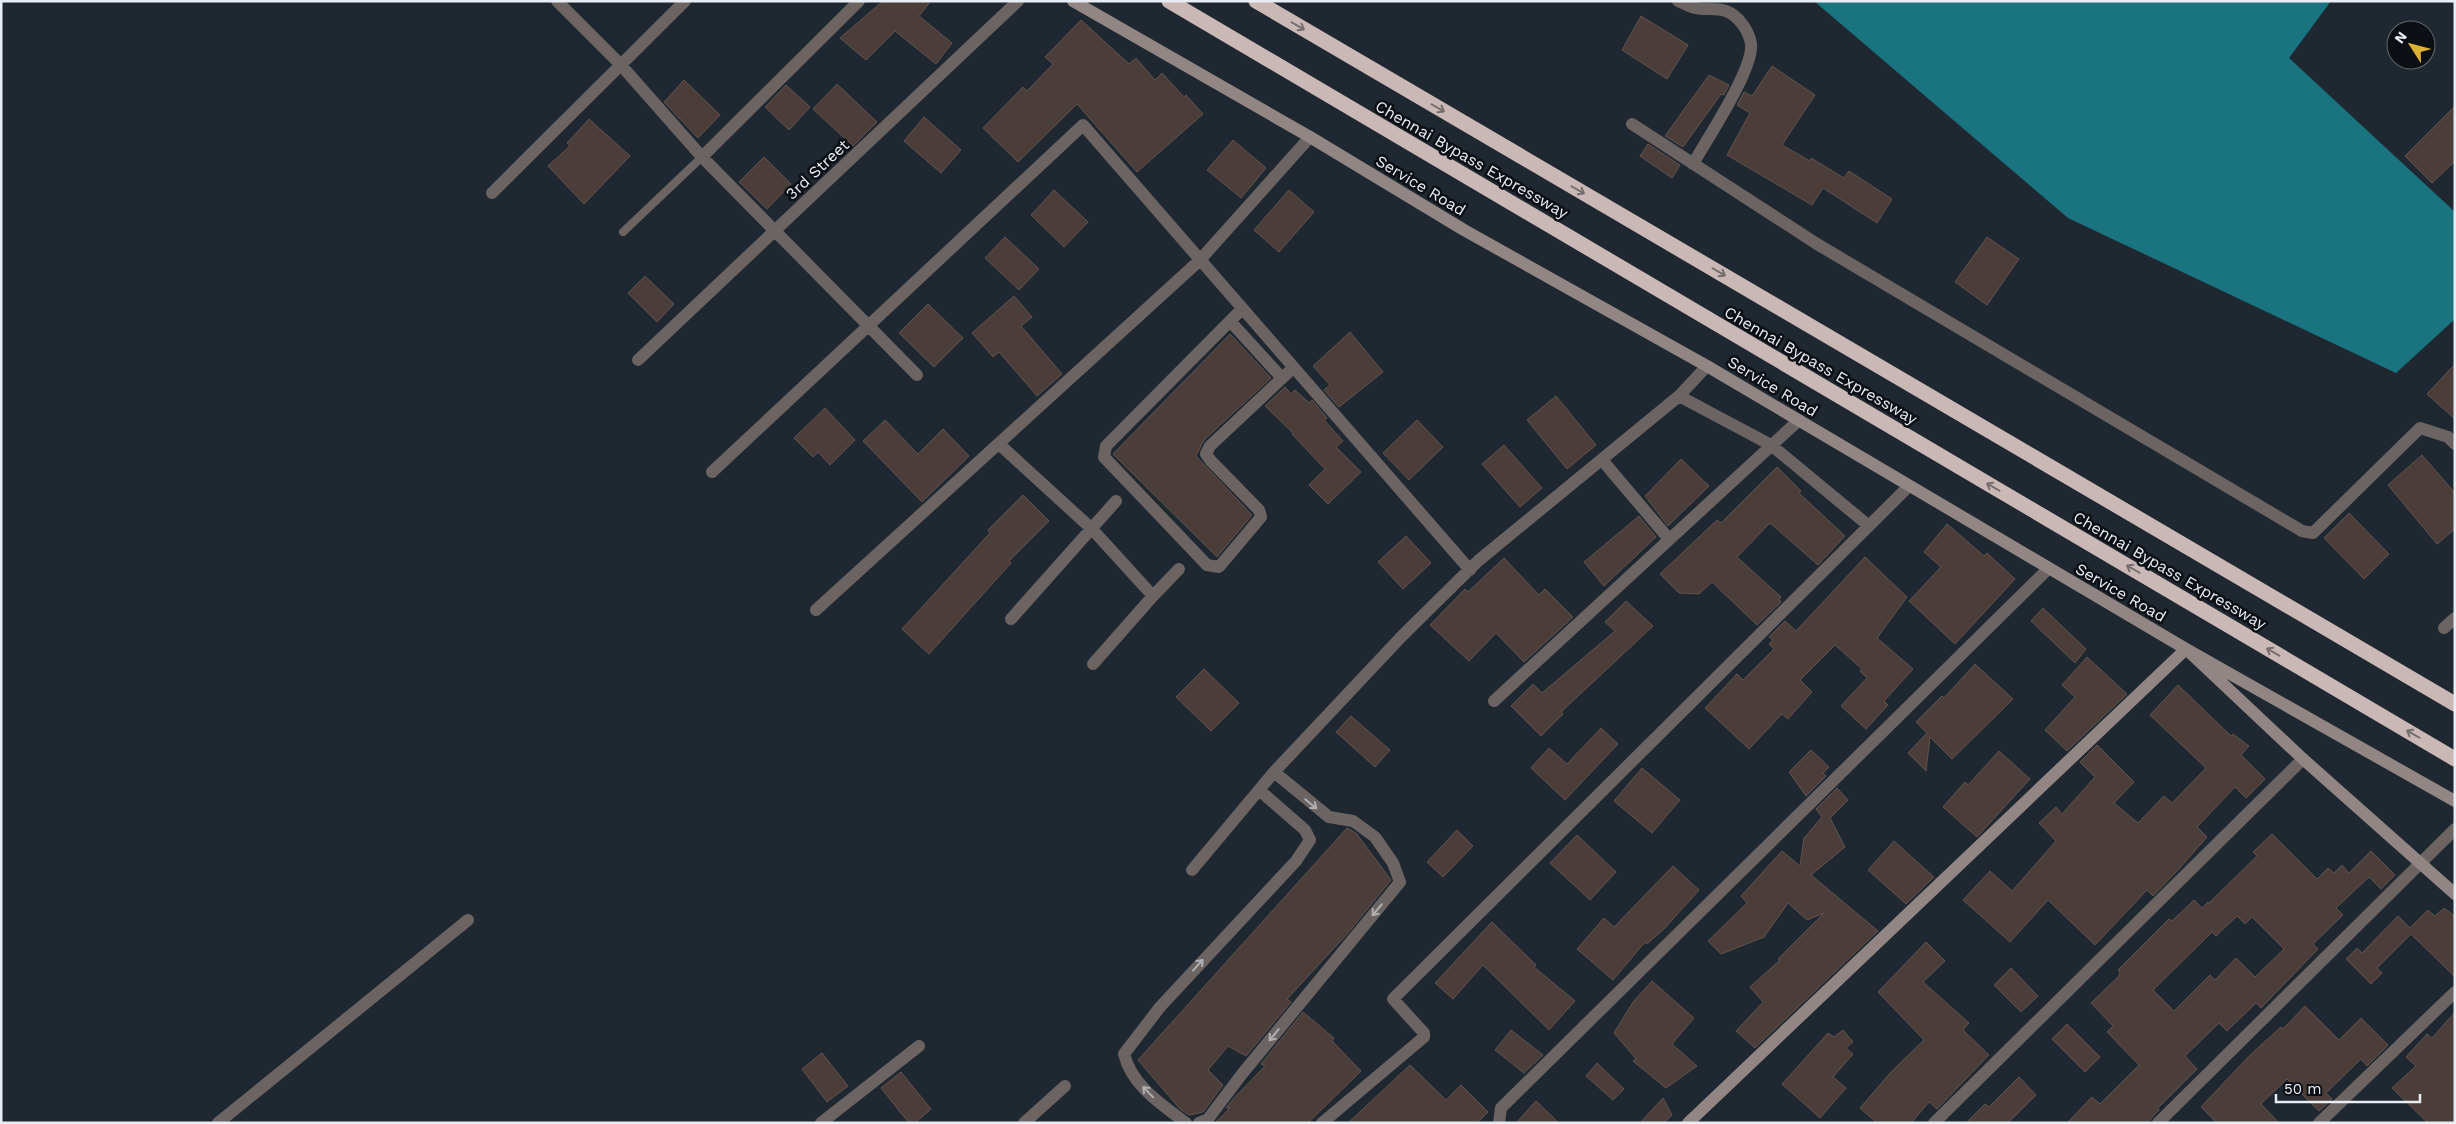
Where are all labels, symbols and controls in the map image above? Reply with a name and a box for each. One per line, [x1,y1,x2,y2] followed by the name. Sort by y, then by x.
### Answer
[2386,20,2436,70] north arrow
[1290,21,1305,31] one-way arrow
[2391,28,2410,46] text: N
[1372,96,1572,223] street label: Chennai Bypass Expressway
[1431,104,1445,114] one-way arrow
[782,135,853,203] street label: 3rd Street
[1372,151,1469,220] street label: Service Road
[1571,186,1585,196] one-way arrow
[1711,268,1725,278] one-way arrow
[1721,302,1921,429] street label: Chennai Bypass Expressway
[1724,352,1821,421] street label: Service Road
[1986,481,2000,491] one-way arrow
[2070,507,2270,634] street label: Chennai Bypass Expressway
[2072,559,2169,626] street label: Service Road
[2125,564,2140,574] one-way arrow
[2266,646,2280,656] one-way arrow
[2405,729,2420,739] one-way arrow
[1304,798,1317,809] one-way arrow
[1372,903,1383,916] one-way arrow
[1192,959,1204,972] one-way arrow
[1268,1028,1279,1041] one-way arrow
[2276,1072,2420,1104] scale bar
[2284,1080,2321,1098] text: 50 m
[1142,1086,1154,1099] one-way arrow

